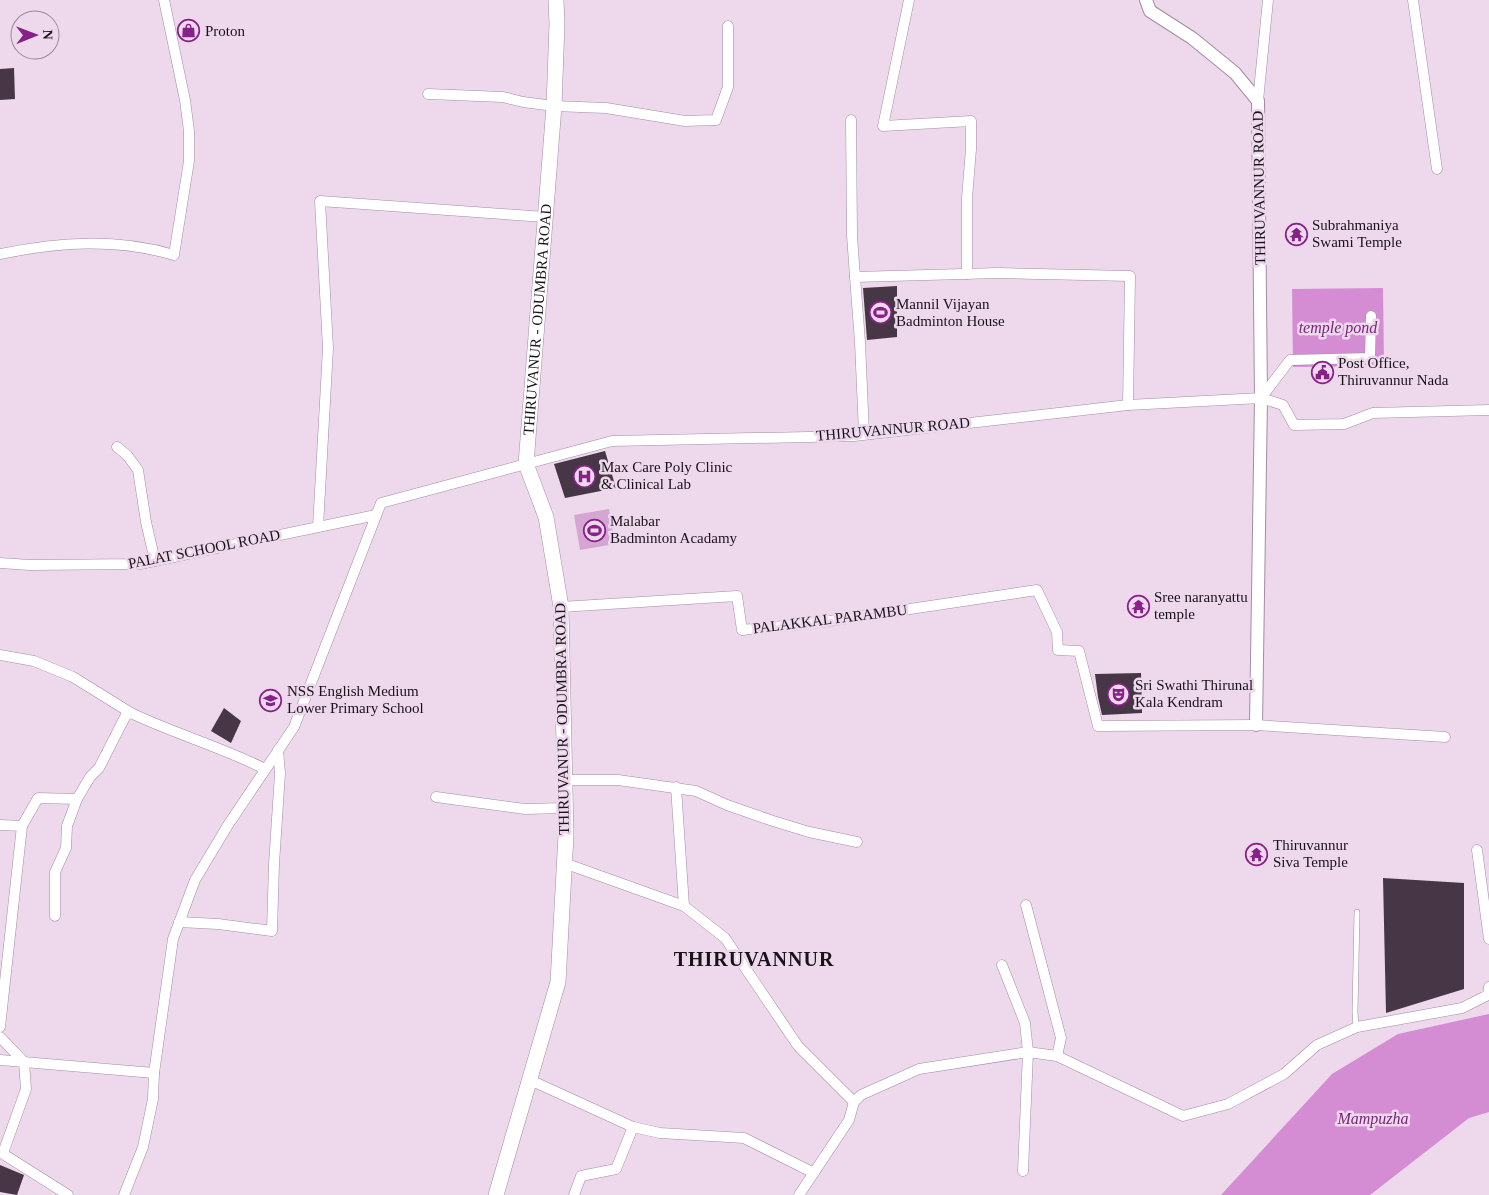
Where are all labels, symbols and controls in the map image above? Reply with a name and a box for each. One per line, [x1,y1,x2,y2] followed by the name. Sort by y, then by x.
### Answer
[10,10,60,60] north arrow
[177,19,201,43] shop icon: Proton
[205,23,246,39] place label: Proton
[40,30,55,40] text: N
[1250,111,1268,265] street label: THIRUVANNUR ROAD
[520,203,554,436] street label: THIRUVANUR - ODUMBRA ROAD
[1312,217,1402,250] place label: Subrahmaniya Swami Temple
[1284,222,1308,246] temple icon: Subrahmaniya Swami Temple
[896,296,1005,329] place label: Mannil Vijayan Badminton House
[868,301,892,325] sports icon: Mannil Vijayan Badminton House
[1299,319,1378,337] water label: temple pond
[1338,355,1449,388] place label: Post Office, Thiruvannur Nada
[1310,360,1334,384] public building icon: Post Office, Thiruvannur Nada
[815,414,971,444] street label: THIRUVANNUR ROAD
[601,459,733,492] place label: Max Care Poly Clinic & Clinical Lab
[573,464,597,488] hospital icon: Max Care Poly Clinic & Clinical Lab
[610,513,738,546] place label: Malabar Badminton Acadamy
[582,518,606,542] sports icon: Malabar Badminton Acadamy
[127,526,282,572] street label: PALAT SCHOOL ROAD
[1154,589,1248,622] place label: Sree naranyattu temple
[1126,594,1150,618] temple icon: Sree naranyattu temple
[752,602,908,636] street label: PALAKKAL PARAMBU
[552,603,572,835] street label: THIRUVANUR - ODUMBRA ROAD
[1135,677,1253,710] place label: Sri Swathi Thirunal Kala Kendram
[1107,682,1131,706] theatre icon: Sri Swathi Thirunal Kala Kendram
[287,683,424,716] place label: NSS English Medium Lower Primary School
[259,688,283,712] school or university icon: NSS English Medium Lower Primary School
[1273,837,1348,870] place label: Thiruvannur Siva Temple
[1245,842,1269,866] temple icon: Thiruvannur Siva Temple
[674,948,834,970] district label: THIRUVANNUR
[1336,1110,1409,1128] water label: Mampuzha

